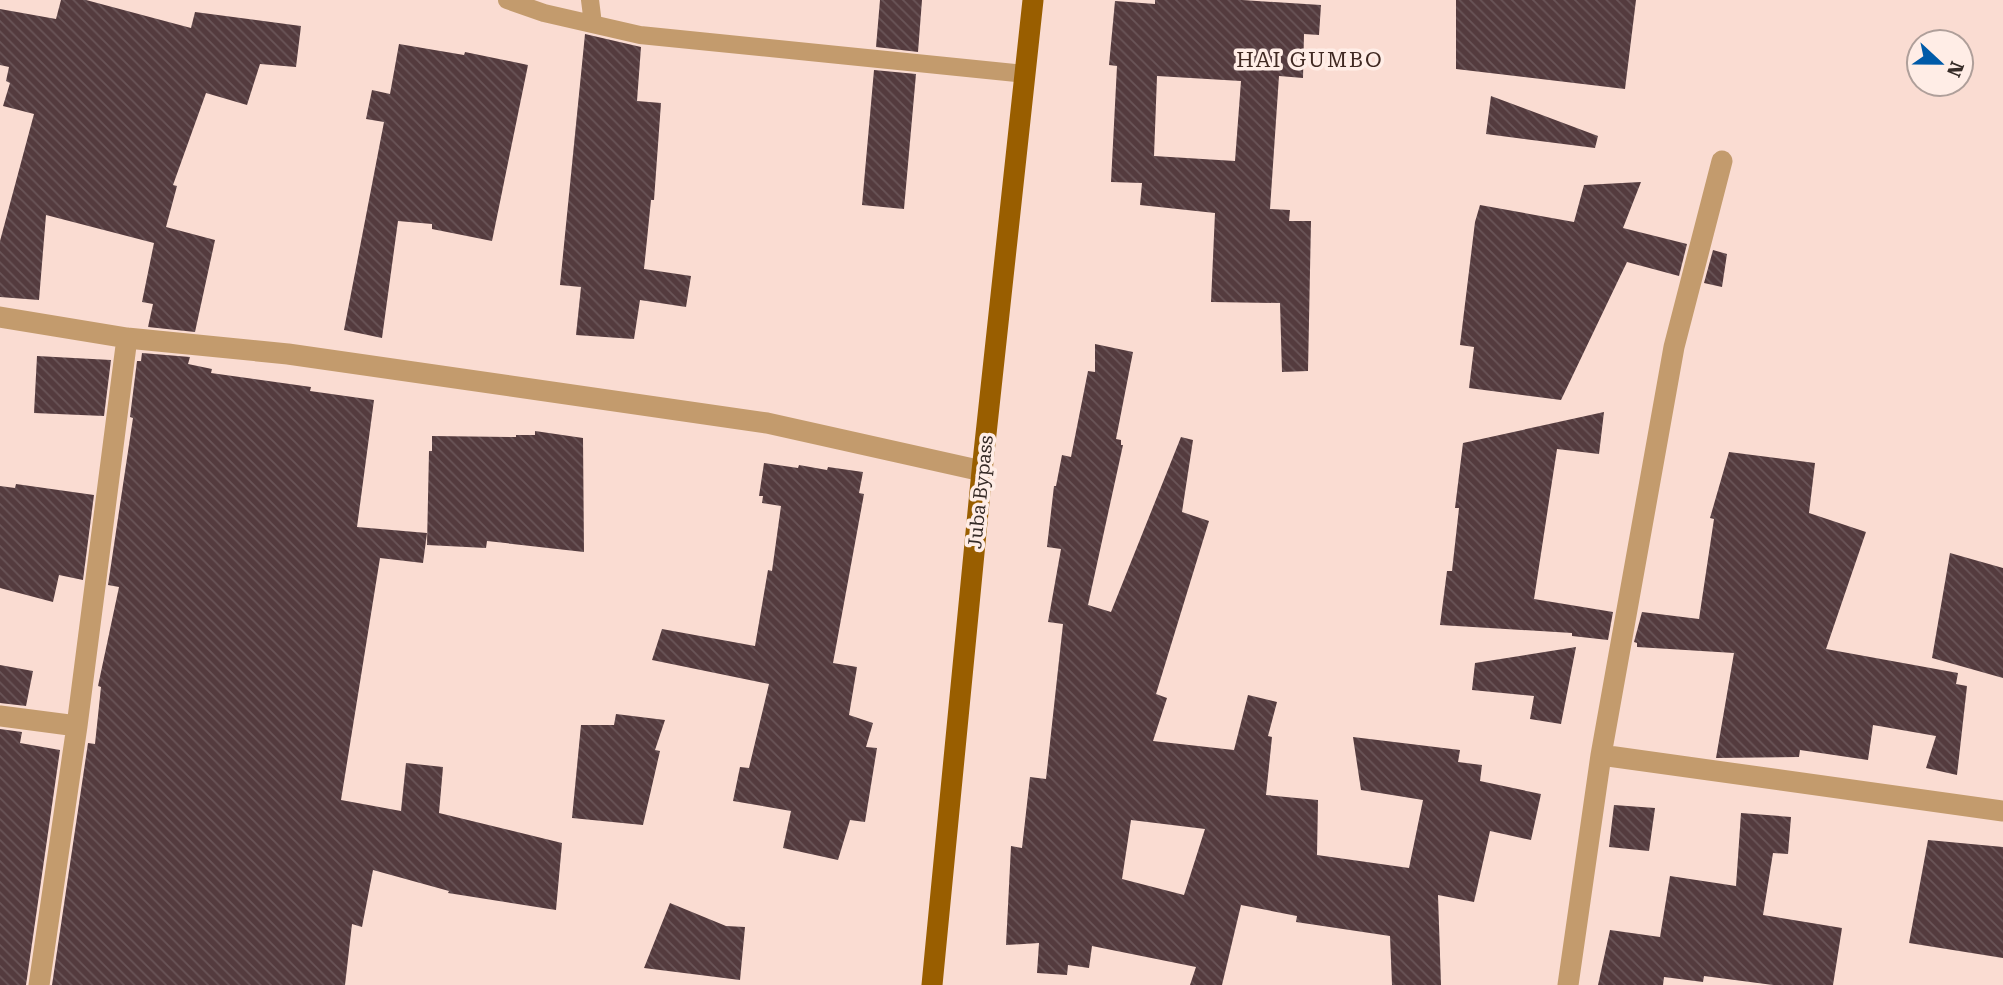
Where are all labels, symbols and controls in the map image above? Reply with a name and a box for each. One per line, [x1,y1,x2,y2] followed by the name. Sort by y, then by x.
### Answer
[1905,28,1975,98] north arrow
[1236,48,1384,72] district label: HAI GUMBO
[1942,58,1969,81] text: N
[963,434,998,550] street label: Juba Bypass

